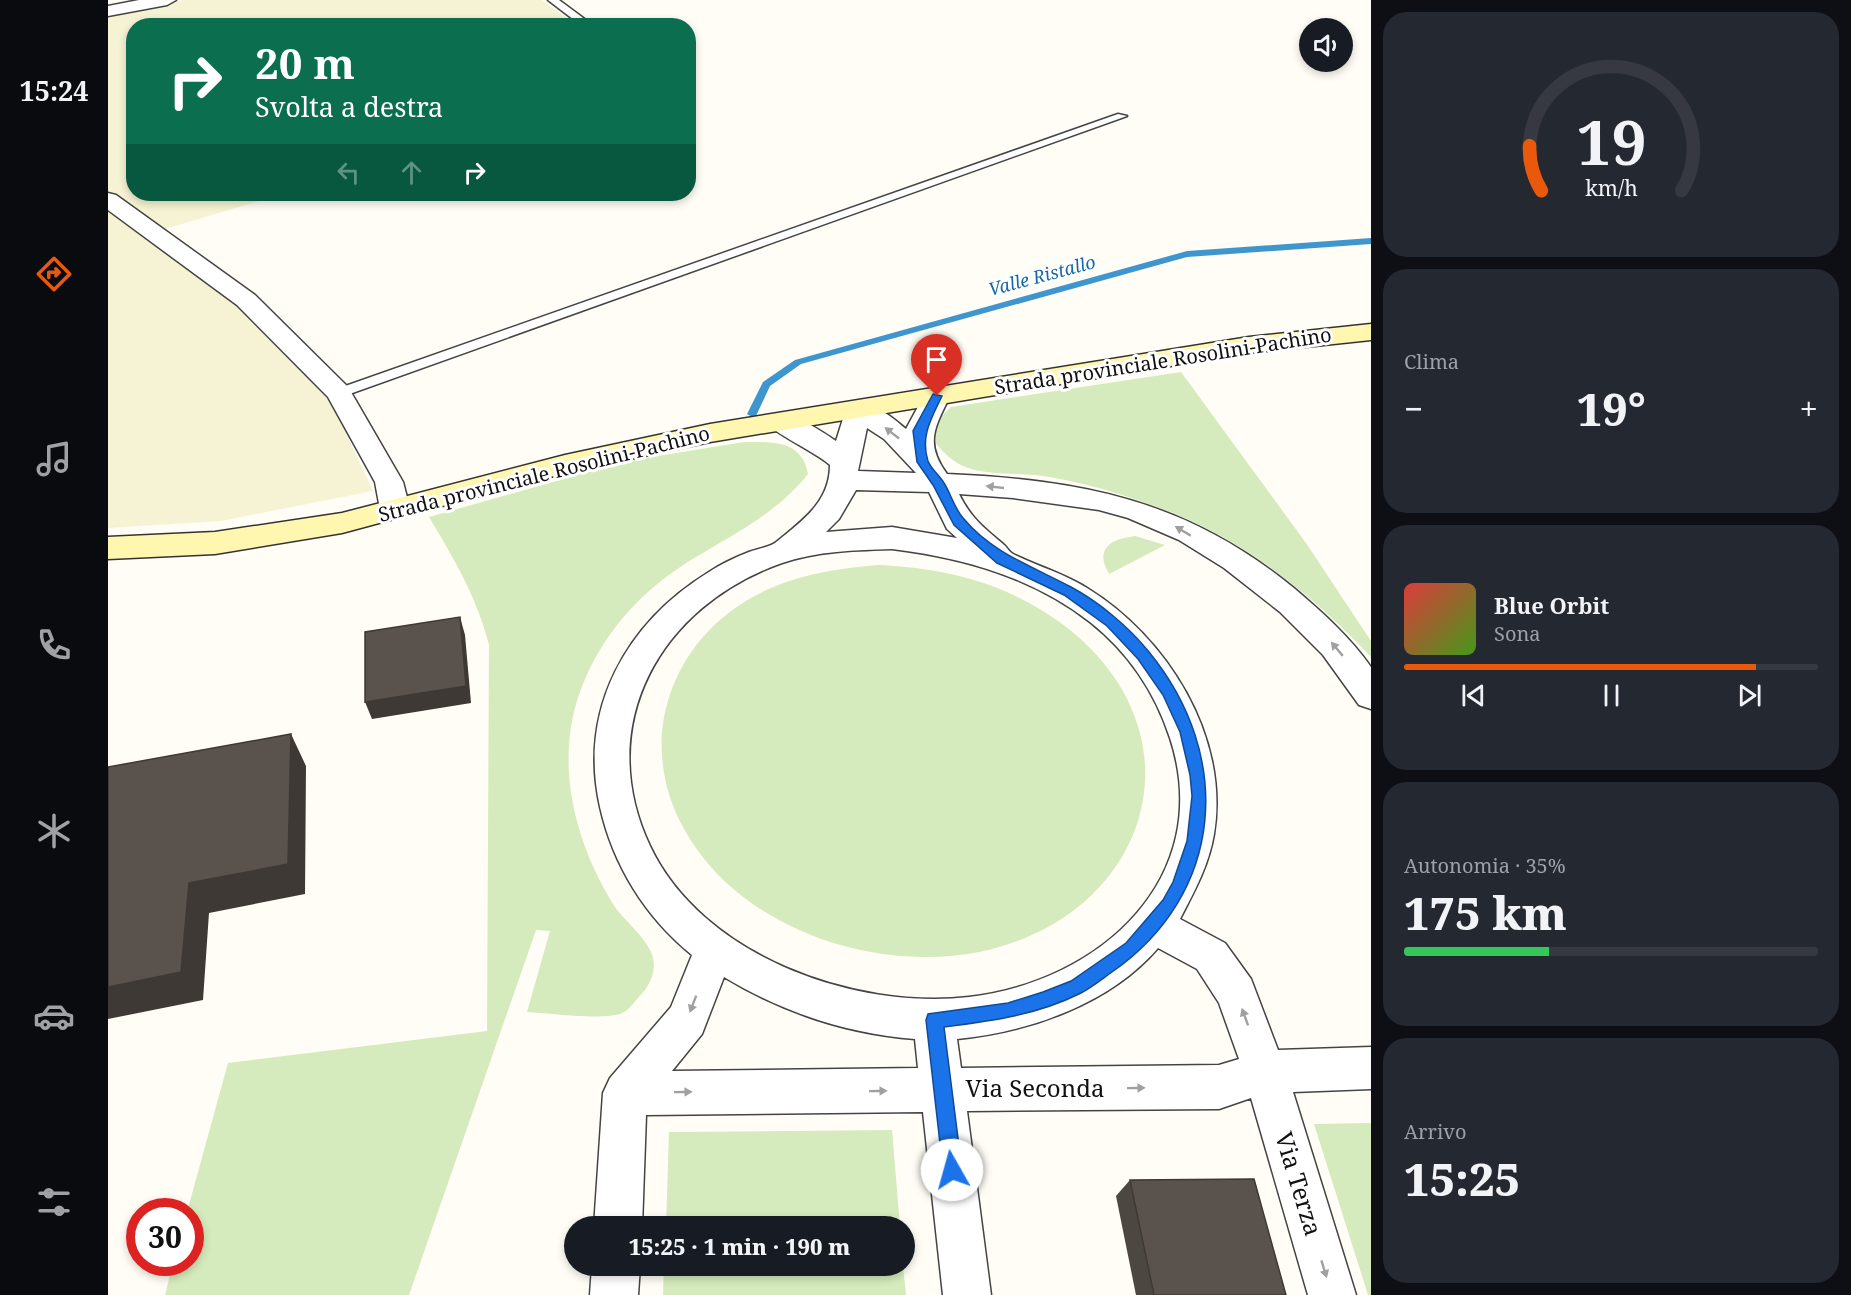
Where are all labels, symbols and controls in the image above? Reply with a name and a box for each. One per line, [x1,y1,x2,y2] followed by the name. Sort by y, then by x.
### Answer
[1299,18,1353,72] map controls
[1299,18,1353,72] button: sound
[255,34,355,91] text: 20 m
[156,42,234,120] icon: right
[19,72,89,109] text: 15:24
[255,88,443,125] text: Svolta a destra
[1576,98,1646,183] text: 19
[332,156,365,189] icon: left
[395,156,428,189] icon: ahead
[458,156,491,189] icon: right
[1585,174,1638,203] text: km/h
[985,249,1098,301] water label: Valle Ristallo
[33,253,75,295] icon: directions
[993,321,1333,400] street label: Strada provinciale Rosolini-Pachino
[911,334,962,396] pin
[920,343,953,376] icon: arrive
[1404,348,1459,375] text: Clima
[1577,378,1646,439] text: 19°
[1404,386,1423,431] text: −
[1800,386,1818,431] text: +
[375,419,712,528] street label: Strada provinciale Rosolini-Pachino
[885,428,900,440] one-way arrow
[33,438,75,480] icon: music
[985,482,1004,491] one-way arrow
[1175,525,1191,536] one-way arrow
[1494,590,1609,620] text: Blue Orbit
[1494,620,1541,647] text: Sona
[33,624,75,666] icon: phone
[1331,642,1344,657] one-way arrow
[1457,679,1490,712] icon: previous
[1595,679,1628,712] icon: pause
[1733,679,1766,712] icon: next
[33,810,75,852] icon: climate
[1404,852,1566,879] text: Autonomia · 35%
[1404,882,1567,943] text: 175 km
[33,995,75,1037] icon: car
[688,995,698,1013] one-way arrow
[1239,1008,1249,1026] one-way arrow
[966,1071,1104,1104] street label: Via Seconda
[1127,1084,1146,1093] one-way arrow
[869,1086,888,1095] one-way arrow
[674,1088,693,1097] one-way arrow
[1404,1118,1466,1145] text: Arrivo
[1268,1128,1331,1240] street label: Via Terza
[920,1138,984,1202] position arrow
[1404,1148,1520,1209] text: 15:25
[33,1181,75,1223] icon: filters
[126,1198,204,1276] speed limit sign: 30
[629,1231,850,1261] text: 15:25 · 1 min · 190 m
[1320,1260,1329,1278] one-way arrow

